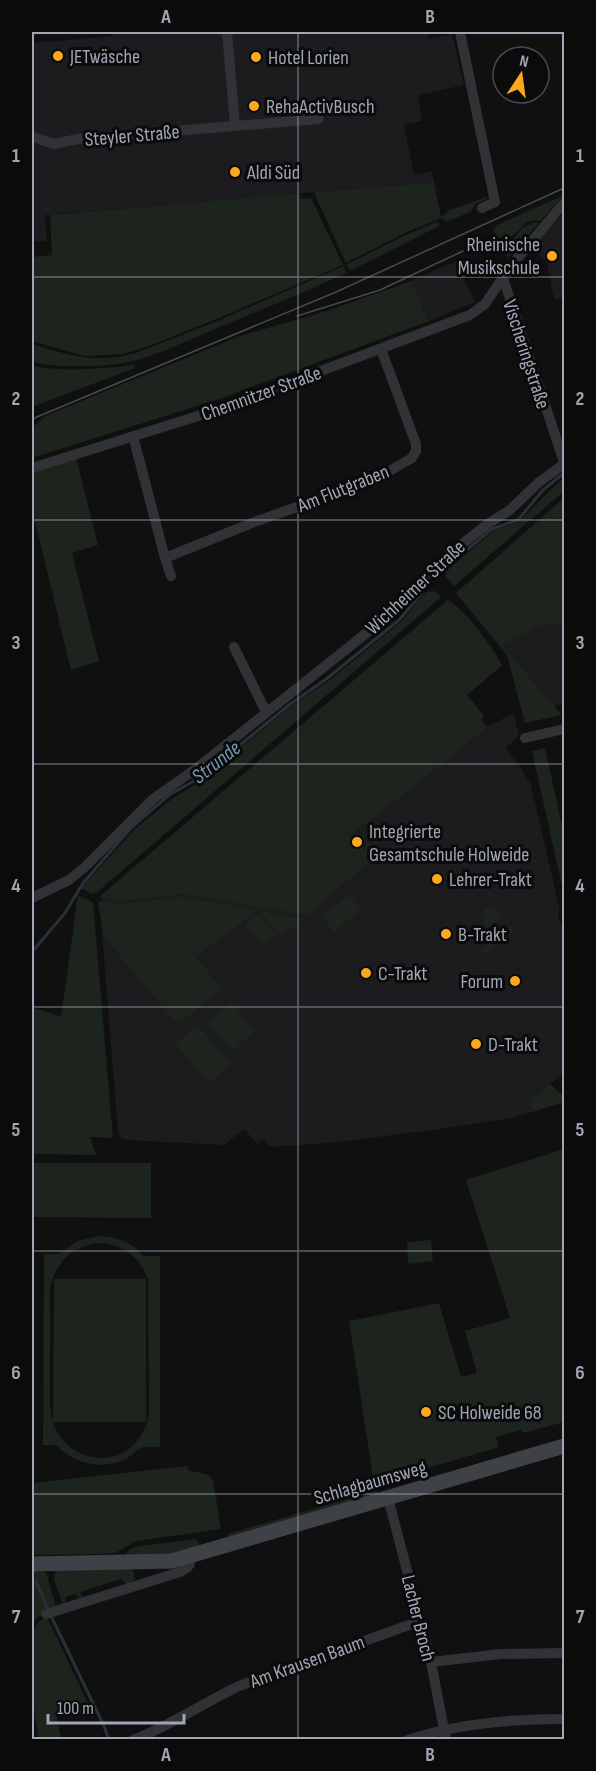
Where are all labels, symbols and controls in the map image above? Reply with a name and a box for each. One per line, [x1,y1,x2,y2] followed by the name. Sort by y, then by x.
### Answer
[160,5,171,29] text: A
[425,5,435,29] text: B
[69,45,140,69] place label: JETwäsche
[491,45,551,105] north arrow
[268,46,349,70] place label: Hotel Lorien
[51,49,65,63] marker: JETwäsche
[249,50,263,64] marker: Hotel Lorien
[518,52,530,72] text: N
[266,95,375,119] place label: RehaActivBusch
[247,99,261,113] marker: RehaActivBusch
[84,120,180,152] street label: Steyler Straße
[12,144,20,168] text: 1
[576,144,584,168] text: 1
[246,161,300,185] place label: Aldi Süd
[228,165,242,179] marker: Aldi Süd
[458,233,540,280] place label: Rheinische Musikschule
[545,249,559,263] marker: Rheinische Musikschule
[497,297,555,412] street label: Vischeringstraße
[198,361,325,427] street label: Chemnitzer Straße
[12,387,20,411] text: 2
[576,387,584,411] text: 2
[293,460,393,519] street label: Am Flutgraben
[361,535,471,640] street label: Wichheimer Straße
[12,631,21,655] text: 3
[576,631,585,655] text: 3
[187,736,246,789] water label: Strunde
[369,820,529,867] place label: Integrierte Gesamtschule Holweide
[350,835,364,849] marker: Integrierte Gesamtschule Holweide
[449,868,532,892] place label: Lehrer-Trakt
[430,872,444,886] marker: Lehrer-Trakt
[11,874,21,898] text: 4
[575,874,585,898] text: 4
[458,923,507,947] place label: B-Trakt
[439,927,453,941] marker: B-Trakt
[378,962,427,986] place label: C-Trakt
[359,966,373,980] marker: C-Trakt
[460,970,503,994] place label: Forum
[508,974,522,988] marker: Forum
[488,1033,538,1057] place label: D-Trakt
[469,1037,483,1051] marker: D-Trakt
[12,1118,21,1142] text: 5
[576,1118,585,1142] text: 5
[11,1361,21,1385] text: 6
[575,1361,585,1385] text: 6
[438,1401,542,1425] place label: SC Holweide 68
[419,1405,433,1419] marker: SC Holweide 68
[311,1455,429,1510] street label: Schlagbaumsweg
[396,1573,440,1664] street label: Lacher Broch
[12,1605,21,1629] text: 7
[576,1605,585,1629] text: 7
[246,1630,368,1694] street label: Am Krausen Baum
[48,1687,184,1725] scale bar
[57,1698,94,1719] text: 100 m
[160,1743,171,1767] text: A
[425,1743,435,1767] text: B

